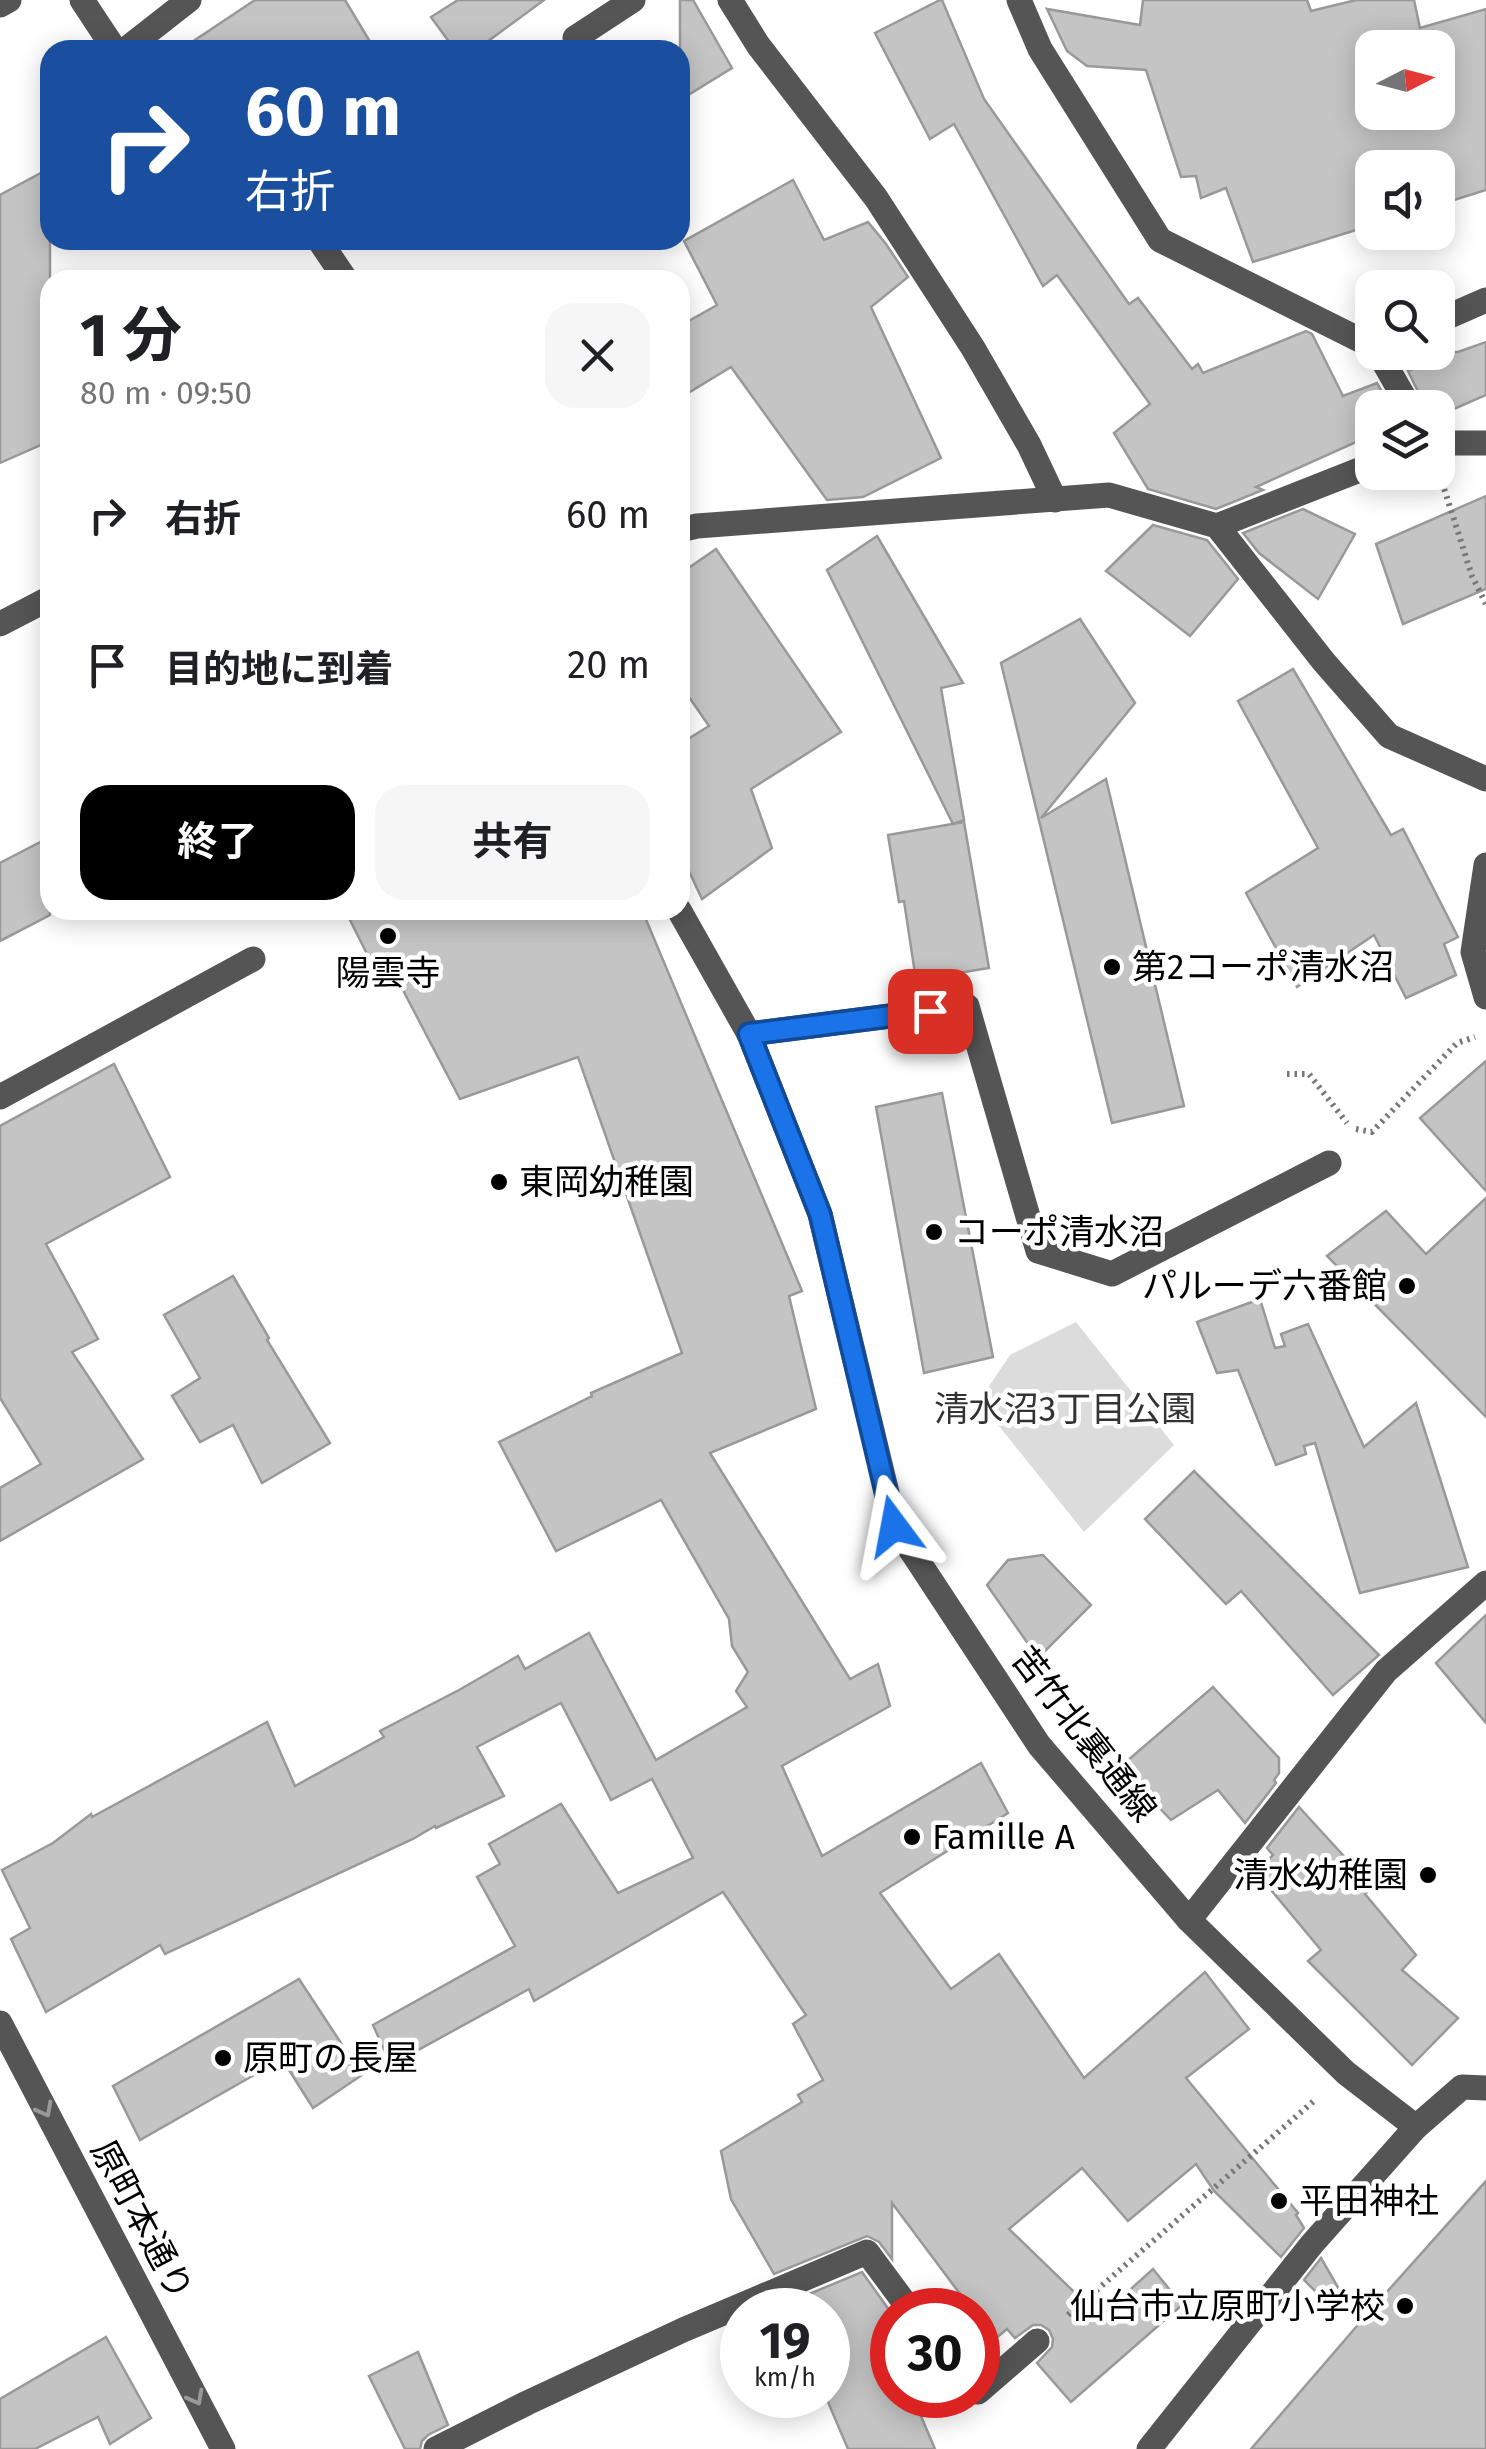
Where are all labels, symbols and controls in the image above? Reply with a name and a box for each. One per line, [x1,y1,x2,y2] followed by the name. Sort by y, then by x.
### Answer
[1355,30,1455,130] north arrow
[1355,30,1455,490] map controls
[245,70,401,154] text: 60 m
[80,80,210,210] icon: right
[1355,150,1455,250] button: sound
[245,165,335,219] text: 右折
[1355,270,1455,370] button: search
[80,300,182,372] text: 1 分
[545,303,650,408] button: close
[80,374,252,412] text: 80 m · 09:50
[1355,390,1455,490] button: layers
[80,488,135,543] icon: right
[566,492,650,538] text: 60 m
[165,496,241,542] text: 右折
[80,638,135,693] icon: arrive
[567,642,650,688] text: 20 m
[165,646,393,692] text: 目的地に到着
[80,785,355,900] button: 終了
[375,785,650,900] button: 共有
[377,925,399,947] marker: 陽雲寺
[1132,946,1394,988] place label: 第2コーポ清水沼
[335,952,441,994] place label: 陽雲寺
[1101,956,1123,978] marker: 第2コーポ清水沼
[888,969,973,1054] pin
[903,984,958,1039] icon: arrive
[519,1161,694,1203] place label: 東岡幼稚園
[488,1171,510,1193] marker: 東岡幼稚園
[954,1211,1164,1253] place label: コーポ清水沼
[923,1221,945,1243] marker: コーポ清水沼
[1142,1265,1387,1307] place label: パルーデ六番館
[1396,1275,1418,1297] marker: パルーデ六番館
[934,1388,1196,1430] park label: 清水沼3丁目公園
[842,1474,946,1578] position arrow
[1003,1638,1165,1830] street label: 苦竹北裏通線
[932,1816,1075,1858] place label: Famille A
[901,1826,923,1848] marker: Famille A
[1233,1854,1408,1896] place label: 清水幼稚園
[1417,1864,1439,1886] marker: 清水幼稚園
[243,2037,418,2079] place label: 原町の長屋
[212,2047,234,2069] marker: 原町の長屋
[33,2099,52,2117] one-way arrow
[82,2133,202,2307] street label: 原町本通り
[1299,2180,1439,2222] place label: 平田神社
[1268,2190,1290,2212] marker: 平田神社
[1070,2285,1385,2327] place label: 仙台市立原町小学校
[870,2288,1000,2418] speed limit sign: 30
[1394,2295,1416,2317] marker: 仙台市立原町小学校
[759,2311,811,2371] text: 19
[754,2363,816,2393] text: km/h
[184,2387,203,2405] one-way arrow

